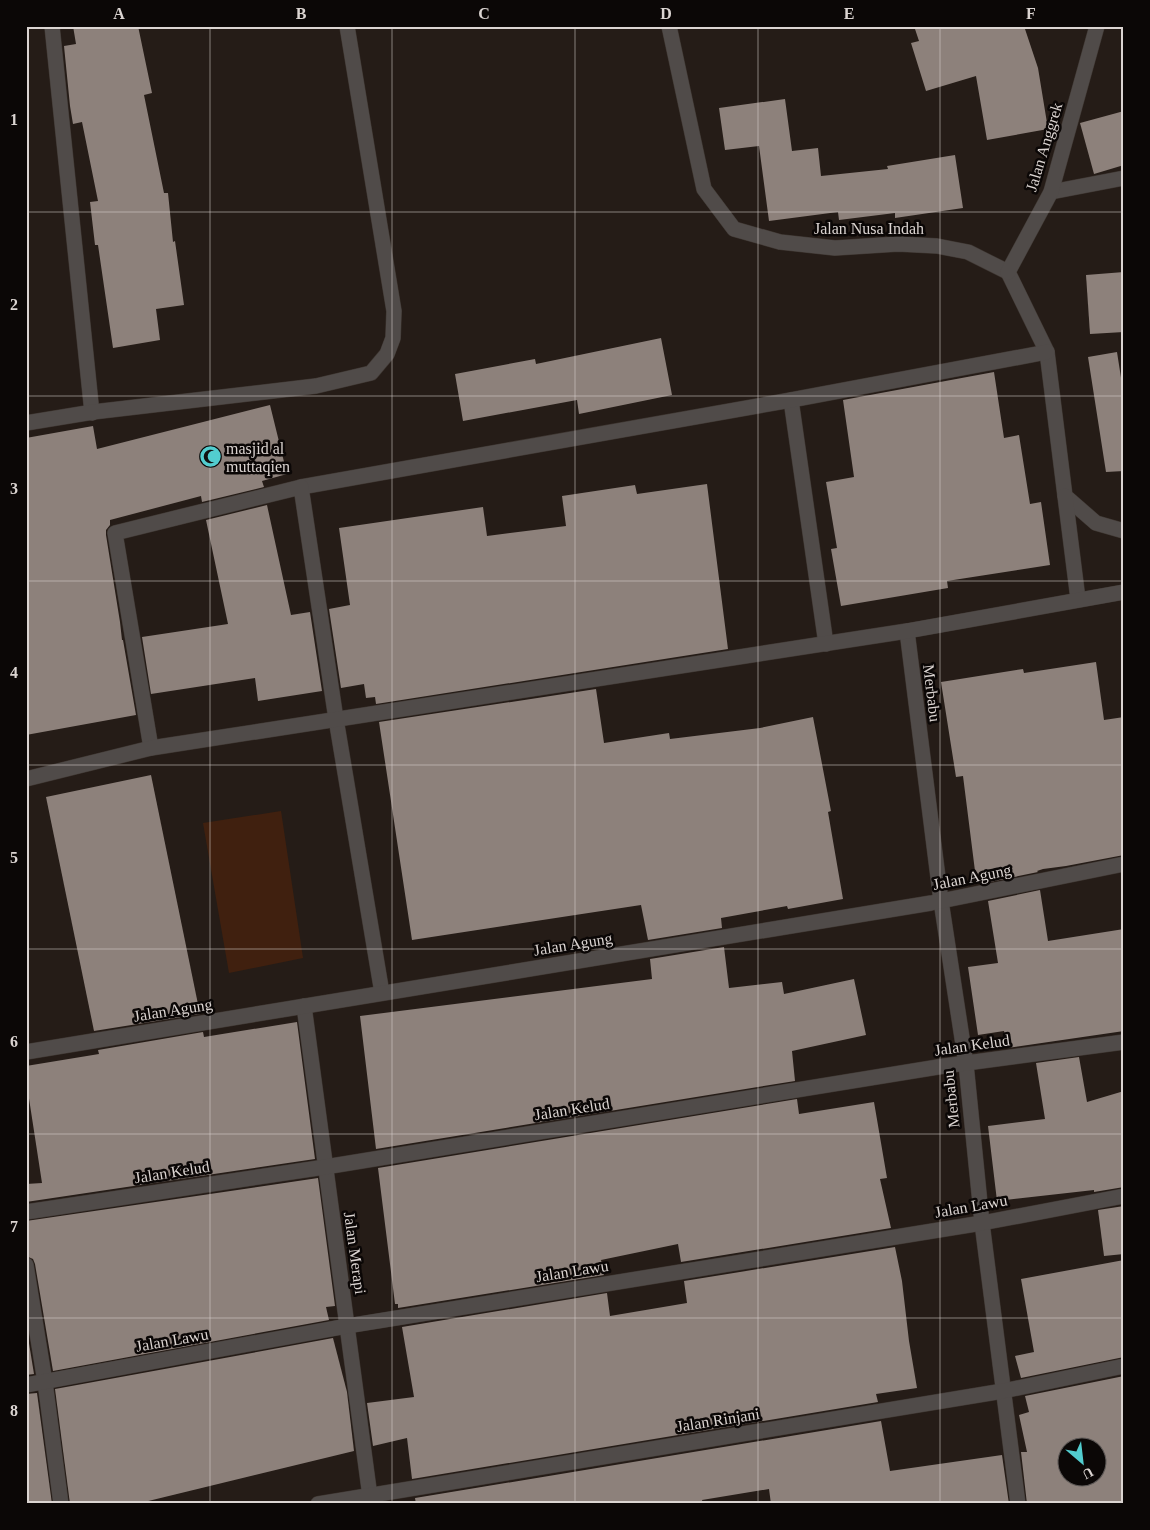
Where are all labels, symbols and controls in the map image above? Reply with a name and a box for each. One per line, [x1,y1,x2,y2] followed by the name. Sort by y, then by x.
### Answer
[113,5,125,22] text: A
[296,5,307,22] text: B
[478,5,490,22] text: C
[660,5,672,22] text: D
[844,5,854,22] text: E
[1026,5,1036,22] text: F
[1022,101,1067,194] street label: Jalan Anggrek
[10,111,18,128] text: 1
[814,220,924,237] street label: Jalan Nusa Indah
[10,296,18,313] text: 2
[226,440,290,476] place label: masjid al muttaqien
[198,445,222,469] mosque icon: masjid al muttaqien
[10,480,18,497] text: 3
[920,663,944,723] street label: Merbabu
[10,664,18,681] text: 4
[10,849,18,866] text: 5
[931,861,1013,894] street label: Jalan Agung
[532,929,614,960] street label: Jalan Agung
[132,995,214,1026] street label: Jalan Agung
[933,1031,1011,1059] street label: Jalan Kelud
[10,1033,18,1050] text: 6
[940,1069,962,1129] street label: Merbabu
[533,1095,611,1123] street label: Jalan Kelud
[133,1158,211,1186] street label: Jalan Kelud
[933,1191,1009,1221] street label: Jalan Lawu
[340,1211,369,1296] street label: Jalan Merapi
[10,1218,18,1235] text: 7
[534,1257,610,1285] street label: Jalan Lawu
[134,1325,210,1355] street label: Jalan Lawu
[10,1402,18,1419] text: 8
[675,1405,762,1436] street label: Jalan Rinjani
[1058,1438,1108,1488] north arrow
[1080,1464,1096,1482] text: U

